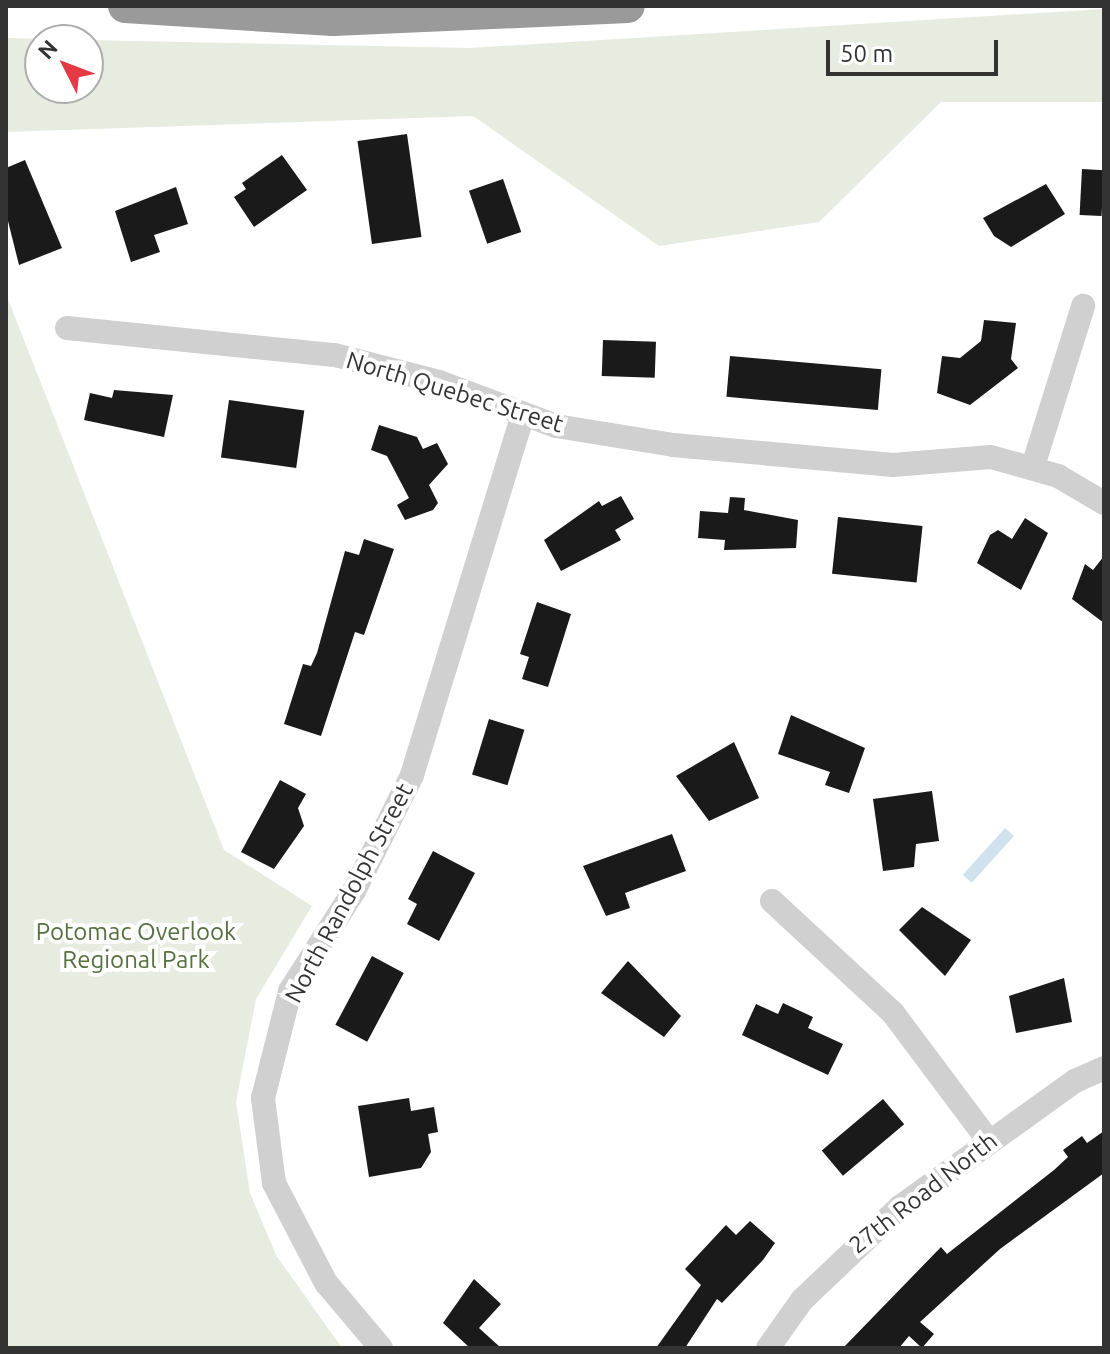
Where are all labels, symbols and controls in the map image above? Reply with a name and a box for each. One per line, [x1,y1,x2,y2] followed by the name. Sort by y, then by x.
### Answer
[24,24,104,104] north arrow
[830,24,1002,74] scale bar
[32,34,62,63] text: N
[840,40,893,67] text: 50 m
[343,345,567,439] street label: North Quebec Street
[279,778,419,1008] street label: North Randolph Street
[36,918,236,974] park label: Potomac Overlook Regional Park
[843,1126,1003,1260] street label: 27th Road North

